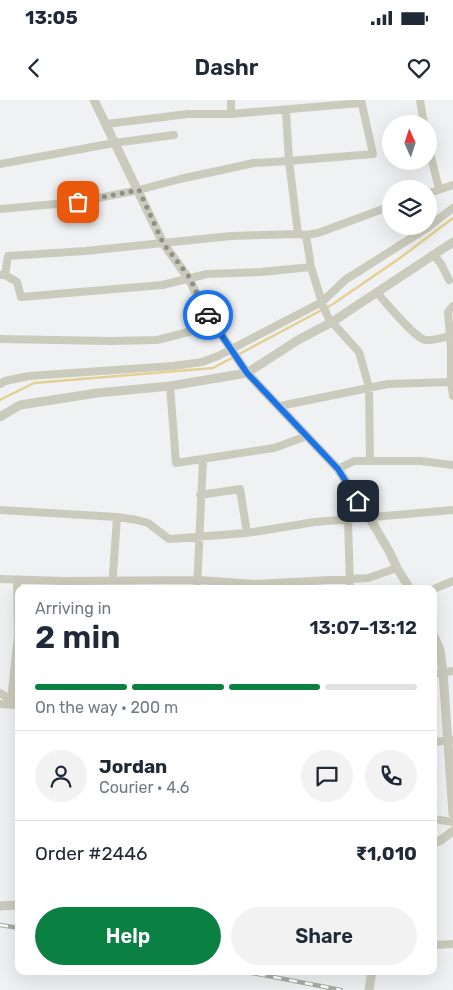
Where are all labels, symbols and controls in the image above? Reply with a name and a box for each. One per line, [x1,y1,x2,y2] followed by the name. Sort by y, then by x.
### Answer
[25,6,78,29] text: 13:05
[20,54,48,82] icon: back
[195,54,258,81] text: Dashr
[405,54,433,82] icon: heart
[382,115,438,170] north arrow
[382,115,437,235] map controls
[382,180,437,235] button: layers
[57,181,99,223] pin
[64,188,92,216] icon: bag
[183,290,233,340] courier
[194,301,222,329] icon: car
[337,480,379,522] pin
[344,487,372,515] icon: home
[35,599,111,618] text: Arriving in
[309,616,417,639] text: 13:07–13:12
[35,618,120,656] text: 2 min
[35,698,178,717] text: On the way · 200 m
[35,750,87,802] button: person
[301,750,353,802] button: chat
[365,750,417,802] button: phone
[99,755,167,778] text: Jordan
[99,778,189,797] text: Courier · 4.6
[35,842,148,865] text: Order #2446
[356,842,417,865] text: ₹1,010
[35,907,221,965] button: Help
[231,907,417,965] button: Share

